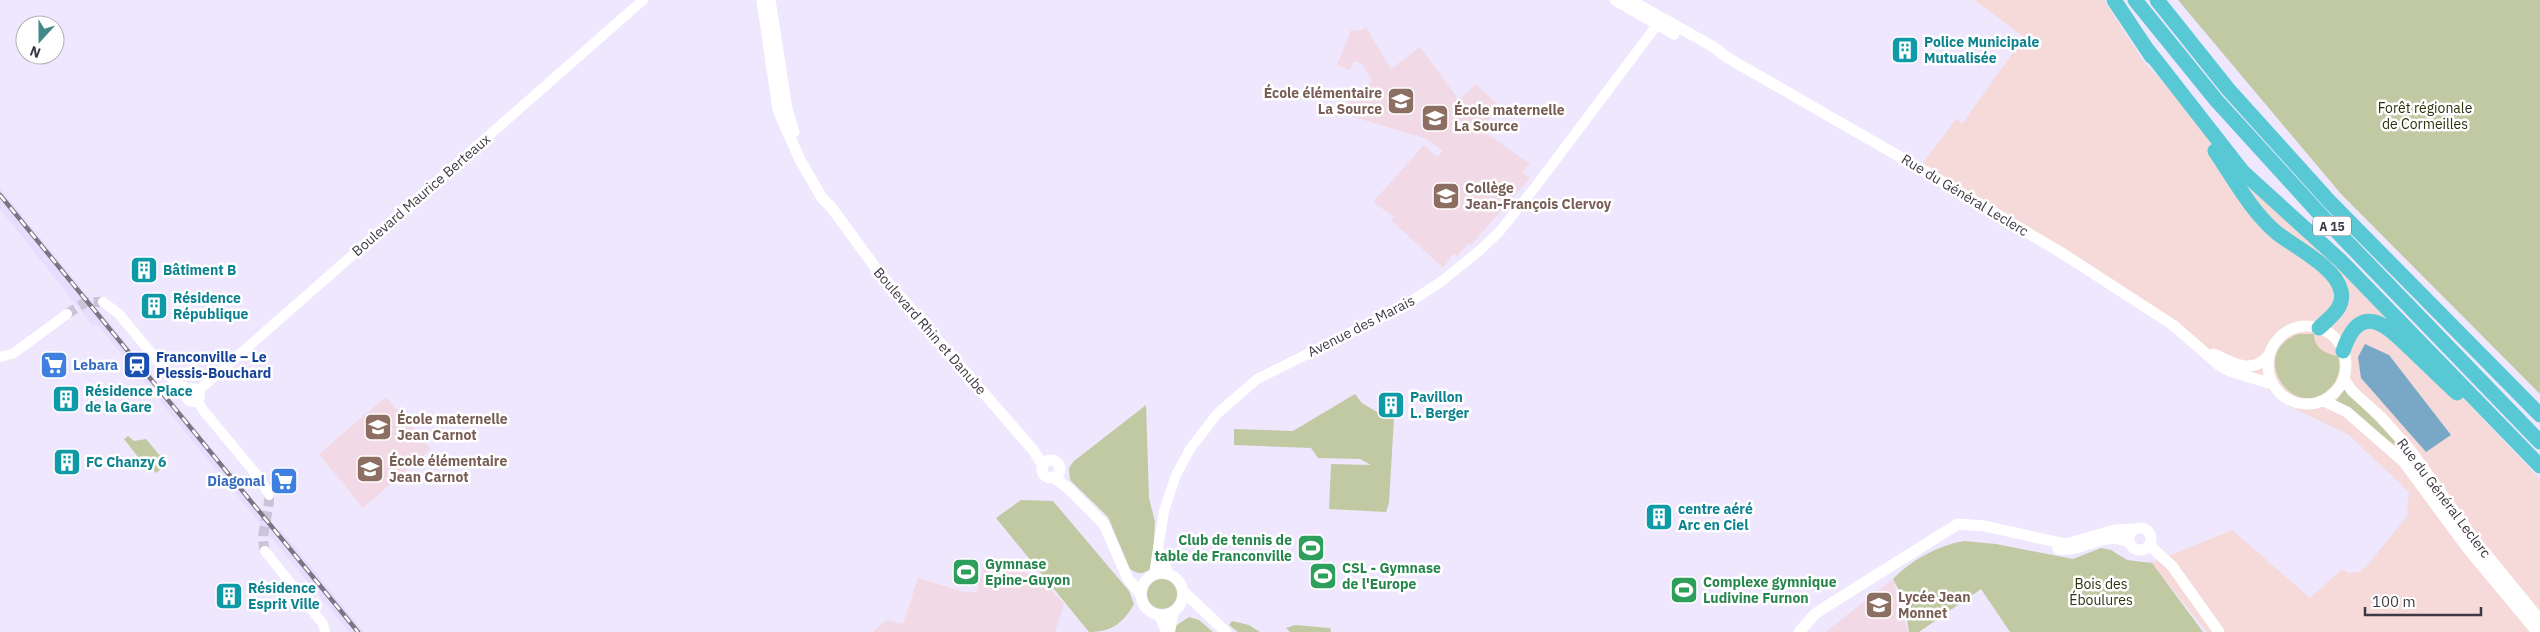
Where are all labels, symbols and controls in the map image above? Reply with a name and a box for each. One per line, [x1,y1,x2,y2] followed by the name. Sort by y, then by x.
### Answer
[15,15,65,65] north arrow
[1924,33,2040,67] place label: Police Municipale Mutualisée
[1890,35,1920,65] building icon: Police Municipale Mutualisée
[27,42,43,62] text: N
[1264,83,1382,118] place label: École élémentaire La Source
[1386,86,1416,116] school or university icon: École élémentaire La Source
[2378,99,2473,133] park label: Forêt régionale de Cormeilles
[1454,100,1565,135] place label: École maternelle La Source
[1420,103,1450,133] school or university icon: École maternelle La Source
[348,130,494,260] street label: Boulevard Maurice Berteaux
[1898,150,2032,240] street label: Rue du Général Leclerc
[1465,179,1612,213] place label: Collège Jean-François Clervoy
[1431,181,1461,211] school or university icon: Collège Jean-François Clervoy
[2313,217,2351,236] road number: A 15
[129,255,159,285] building icon: Bâtiment B
[163,261,236,279] place label: Bâtiment B
[870,264,991,399] street label: Boulevard Rhin et Danube
[173,289,249,323] place label: Résidence République
[139,291,169,321] building icon: Résidence République
[1304,291,1418,361] street label: Avenue des Marais
[156,348,271,382] place label: Franconville – Le Plessis-Bouchard
[39,350,69,380] supermarket icon: Lebara
[122,350,152,380] station icon: Franconville – Le Plessis-Bouchard
[73,356,118,374] place label: Lebara
[85,382,193,416] place label: Résidence Place de la Gare
[51,384,81,414] building icon: Résidence Place de la Gare
[1410,388,1470,422] place label: Pavillon L. Berger
[1376,390,1406,420] building icon: Pavillon L. Berger
[397,409,508,444] place label: École maternelle Jean Carnot
[363,412,393,442] school or university icon: École maternelle Jean Carnot
[2393,435,2495,561] street label: Rue du Général Leclerc
[52,447,82,477] building icon: FC Chanzy 6
[389,451,507,486] place label: École élémentaire Jean Carnot
[86,453,166,471] place label: FC Chanzy 6
[355,454,385,484] school or university icon: École élémentaire Jean Carnot
[269,466,299,496] supermarket icon: Diagonal
[207,472,265,490] place label: Diagonal
[1678,500,1753,534] place label: centre aéré Arc en Ciel
[1644,502,1674,532] building icon: centre aéré Arc en Ciel
[1154,531,1292,565] place label: Club de tennis de table de Franconville
[1296,533,1326,563] sports icon: Club de tennis de table de Franconville
[985,555,1070,589] place label: Gymnase Epine-Guyon
[951,557,981,587] sports icon: Gymnase Epine-Guyon
[1342,559,1441,593] place label: CSL - Gymnase de l'Europe
[1308,561,1338,591] sports icon: CSL - Gymnase de l'Europe
[1703,573,1837,607] place label: Complexe gymnique Ludivine Furnon
[1669,575,1699,605] sports icon: Complexe gymnique Ludivine Furnon
[2069,575,2133,609] park label: Bois des Éboulures
[248,579,320,613] place label: Résidence Esprit Ville
[214,581,244,611] building icon: Résidence Esprit Ville
[2365,584,2481,616] scale bar
[1898,588,1971,622] place label: Lycée Jean Monnet
[1864,590,1894,620] school or university icon: Lycée Jean Monnet
[2372,592,2416,611] text: 100 m

